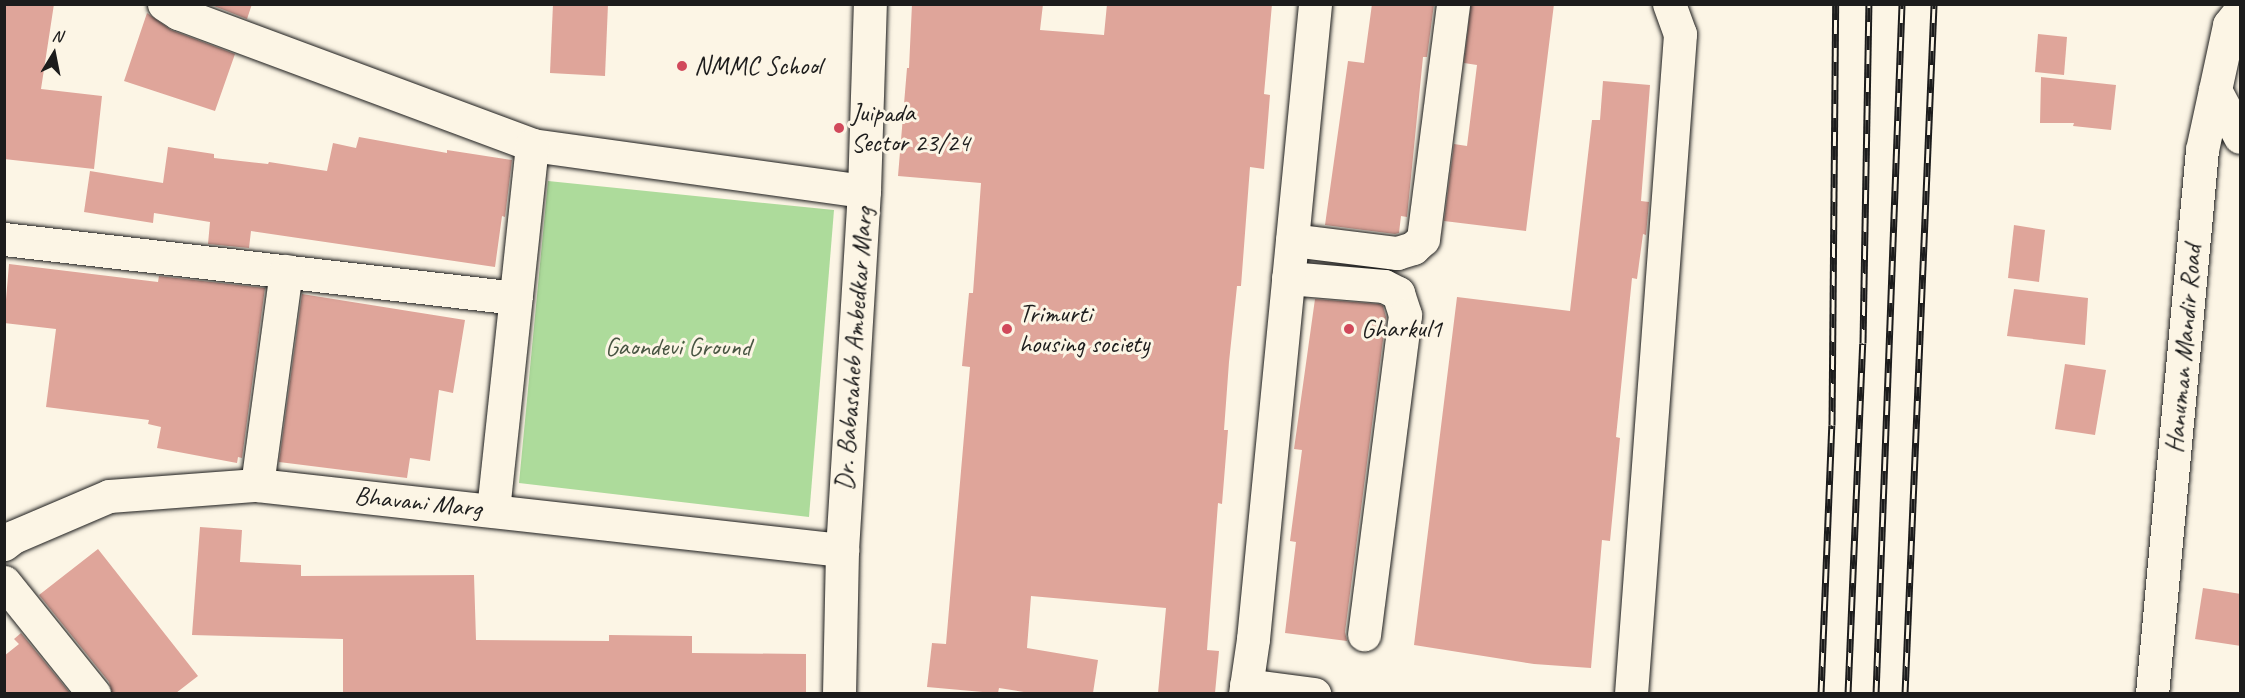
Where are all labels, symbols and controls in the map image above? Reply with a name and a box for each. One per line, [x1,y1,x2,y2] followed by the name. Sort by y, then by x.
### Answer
[24,24,84,84] north arrow
[51,26,64,47] text: N
[694,50,821,82] place label: NMMC School
[675,59,689,73] marker: NMMC School
[851,97,970,158] place label: Juipada Sector 23/24
[832,121,846,135] marker: Juipada Sector 23/24
[829,207,879,491] street label: Dr. Babasaheb Ambedkar Marg
[2159,244,2209,454] street label: Hanuman Mandir Road
[1019,298,1149,360] place label: Trimurti housing society
[1361,313,1442,345] place label: Gharkul1
[1000,322,1014,336] marker: Trimurti housing society
[1342,322,1356,336] marker: Gharkul1
[605,331,751,363] park label: Gaondevi Ground
[353,480,483,524] street label: Bhavani Marg

